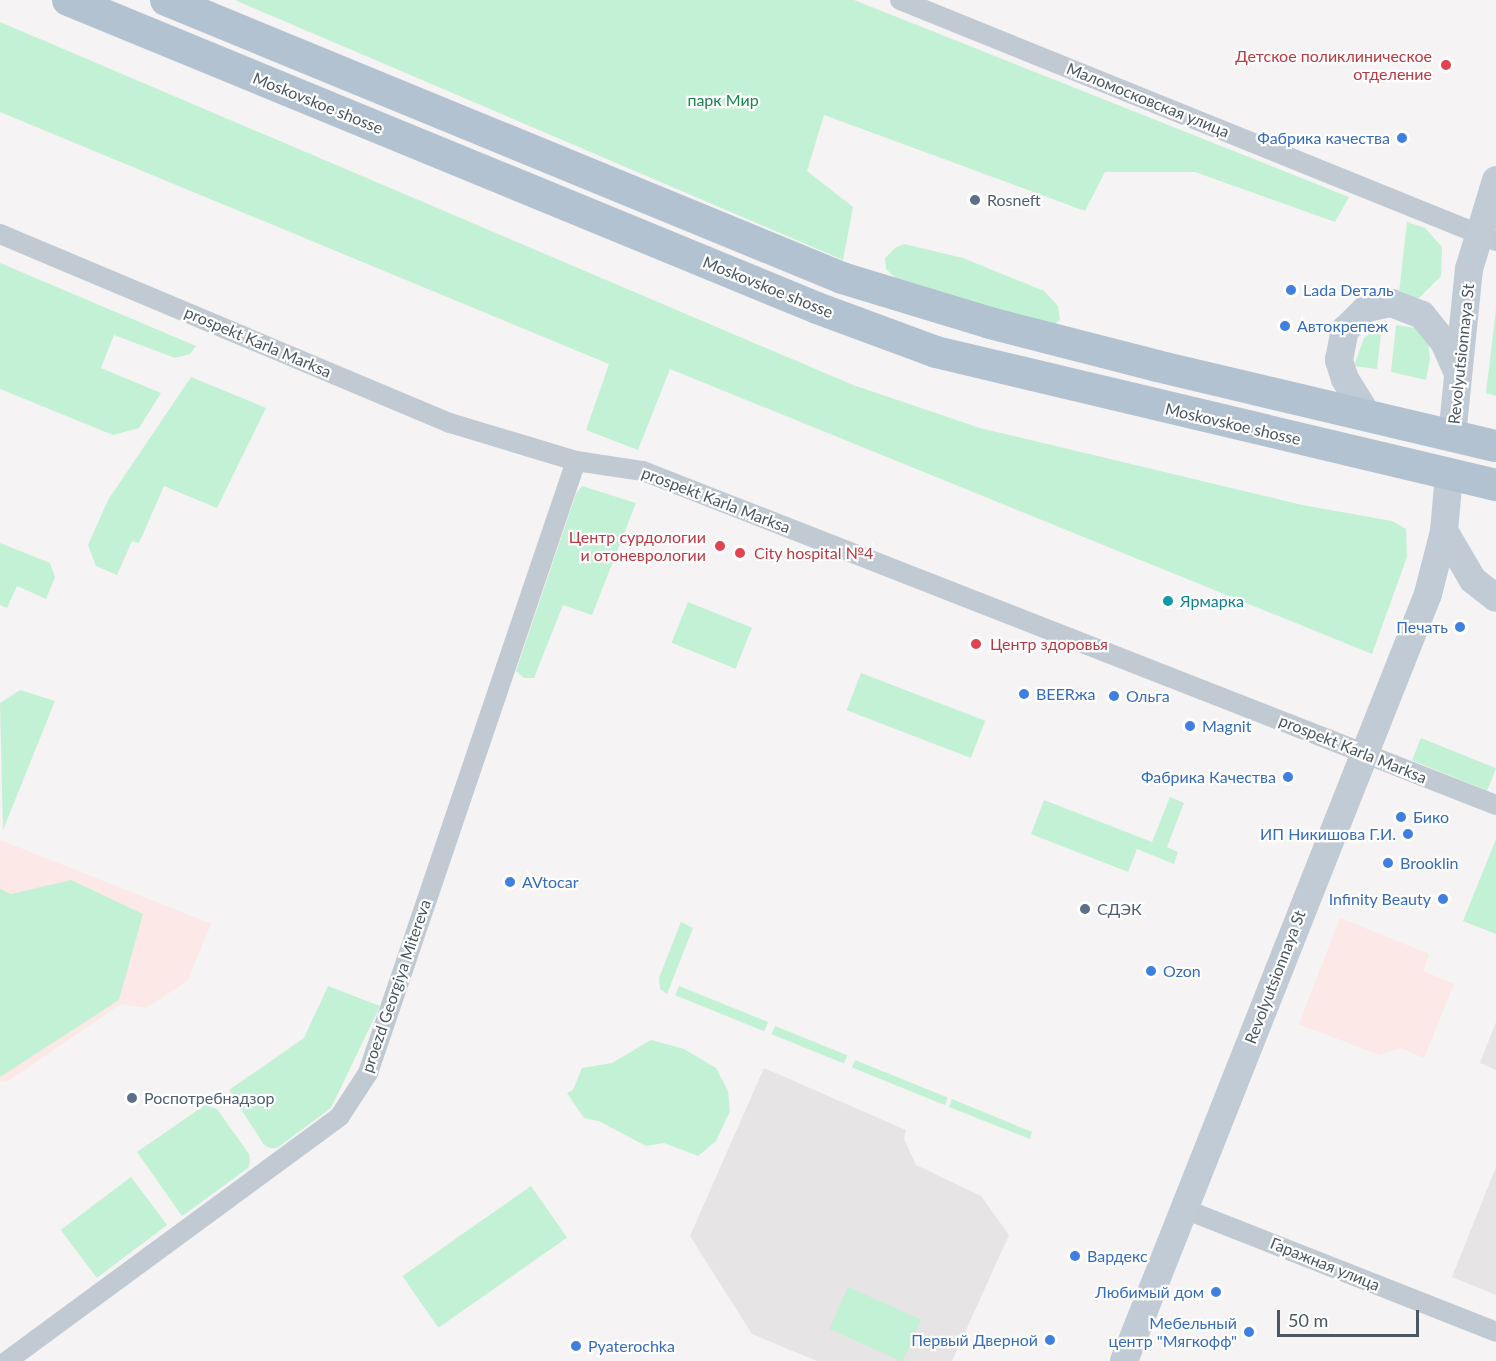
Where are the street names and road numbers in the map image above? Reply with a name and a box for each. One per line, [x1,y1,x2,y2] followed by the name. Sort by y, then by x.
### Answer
[1064,59,1232,141] street label: Маломосковская улица
[250,68,386,138] street label: Moskovskoe shosse
[700,252,836,322] street label: Moskovskoe shosse
[1444,283,1478,425] street label: Revolyutsionnaya St
[182,302,334,382] street label: prospekt Karla Marksa
[1163,399,1303,449] street label: Moskovskoe shosse
[639,463,793,537] street label: prospekt Karla Marksa
[1276,711,1430,787] street label: prospekt Karla Marksa
[357,897,435,1075] street label: proezd Georgiya Mitereva
[1241,908,1309,1046] street label: Revolyutsionnaya St
[1267,1233,1383,1295] street label: Гаражная улица

